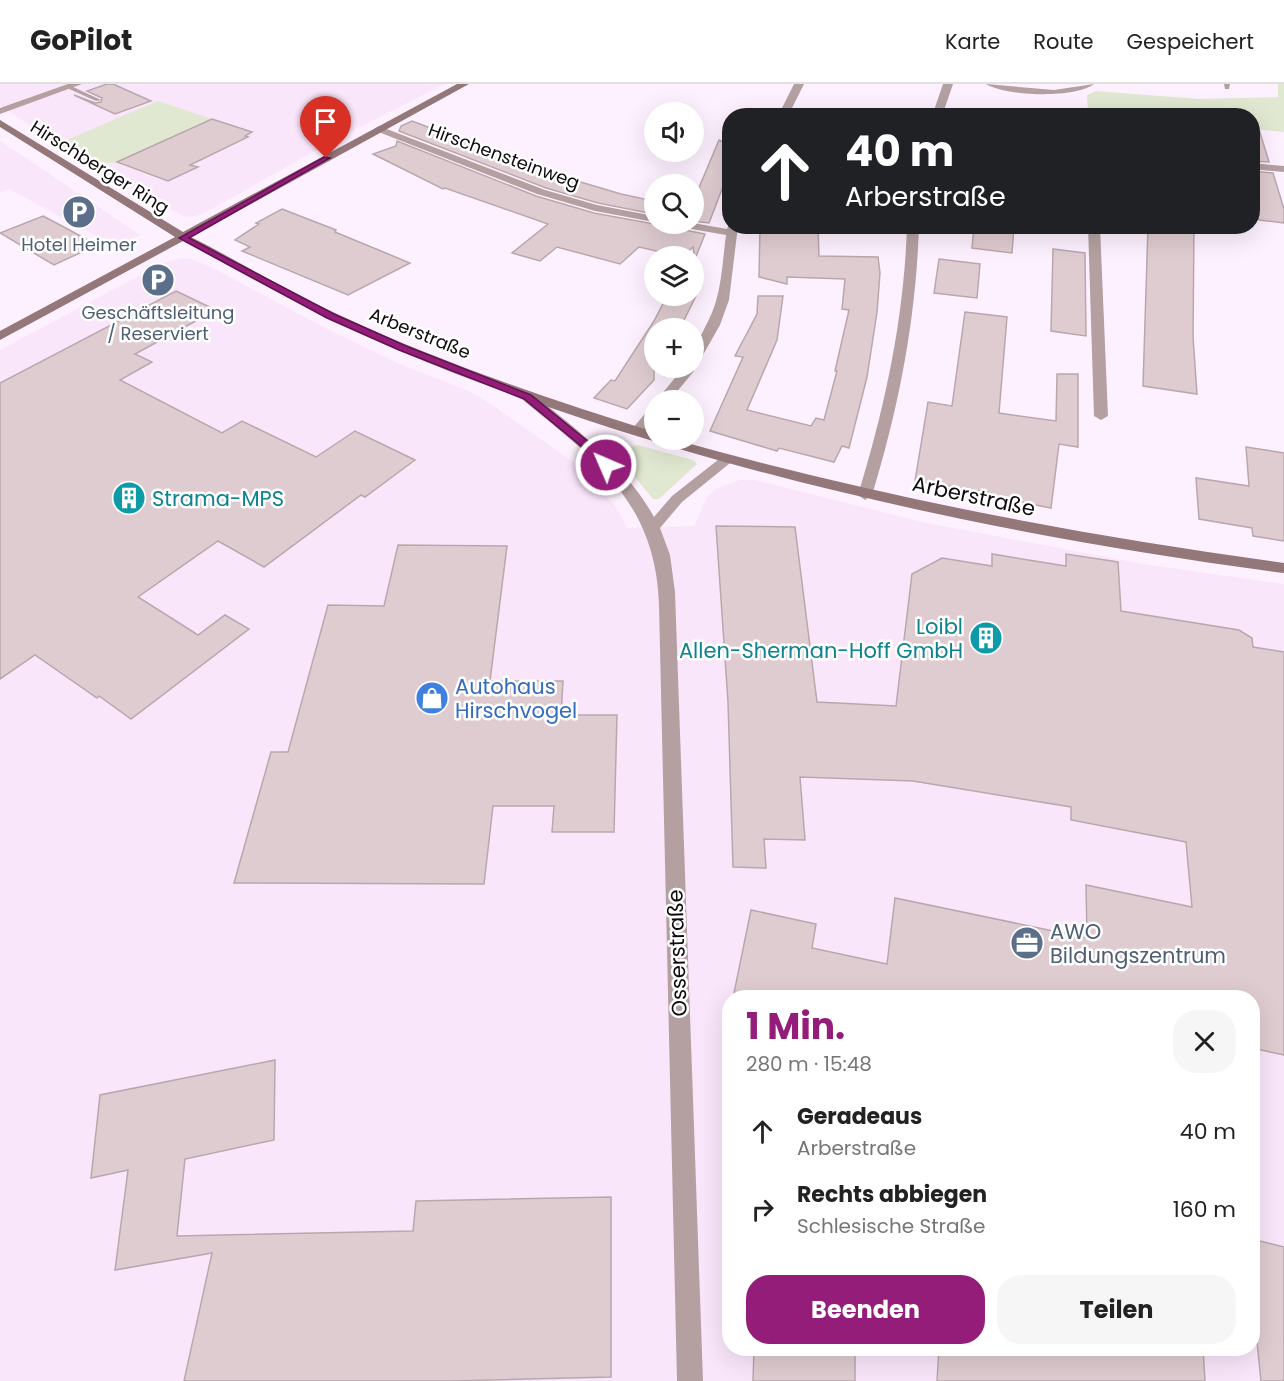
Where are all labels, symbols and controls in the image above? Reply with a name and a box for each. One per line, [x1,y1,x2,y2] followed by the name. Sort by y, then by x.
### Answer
[30,21,132,60] text: GoPilot
[945,27,1000,56] text: Karte
[1033,27,1094,56] text: Route
[1127,27,1254,56] text: Gespeichert
[300,96,351,158] pin
[644,102,704,450] map controls
[644,102,704,162] button: sound
[309,105,342,138] icon: arrive
[26,114,174,220] street label: Hirschberger Ring
[425,117,583,195] street label: Hirschensteinweg
[845,122,954,181] text: 40 m
[746,132,824,210] icon: ahead
[644,174,704,234] button: search
[845,178,1006,215] text: Arberstraße
[61,194,97,230] parking icon: Hotel Heimer
[21,232,137,257] place label: Hotel Heimer
[644,246,704,306] button: layers
[140,262,176,298] parking icon: Geschäftsleitung / Reserviert
[82,300,234,346] place label: Geschäftsleitung / Reserviert
[366,301,474,365] street label: Arberstraße
[644,318,704,378] button: +
[644,390,704,450] button: −
[574,433,638,497] position arrow
[910,469,1038,523] street label: Arberstraße
[111,480,147,516] building icon: Strama-MPS
[152,484,284,513] place label: Strama-MPS
[679,612,963,665] place label: Loibl Allen-Sherman-Hoff GmbH
[968,620,1004,656] building icon: Loibl Allen-Sherman-Hoff GmbH
[455,672,577,725] place label: Autohaus Hirschvogel
[414,680,450,716] shop icon: Autohaus Hirschvogel
[660,889,694,1017] street label: Osserstraße
[1050,917,1226,970] place label: AWO Bildungszentrum
[1009,925,1045,961] office icon: AWO Bildungszentrum
[746,1001,845,1052] text: 1 Min.
[1173,1010,1236,1073] button: close
[746,1050,872,1078] text: 280 m · 15:48
[797,1101,922,1132] text: Geradeaus
[746,1115,779,1148] icon: ahead
[1180,1116,1236,1147] text: 40 m
[797,1134,916,1162] text: Arberstraße
[797,1179,987,1210] text: Rechts abbiegen
[746,1193,779,1226] icon: right
[1173,1194,1236,1225] text: 160 m
[797,1212,986,1240] text: Schlesische Straße
[746,1275,985,1344] button: Beenden
[997,1275,1236,1344] button: Teilen

